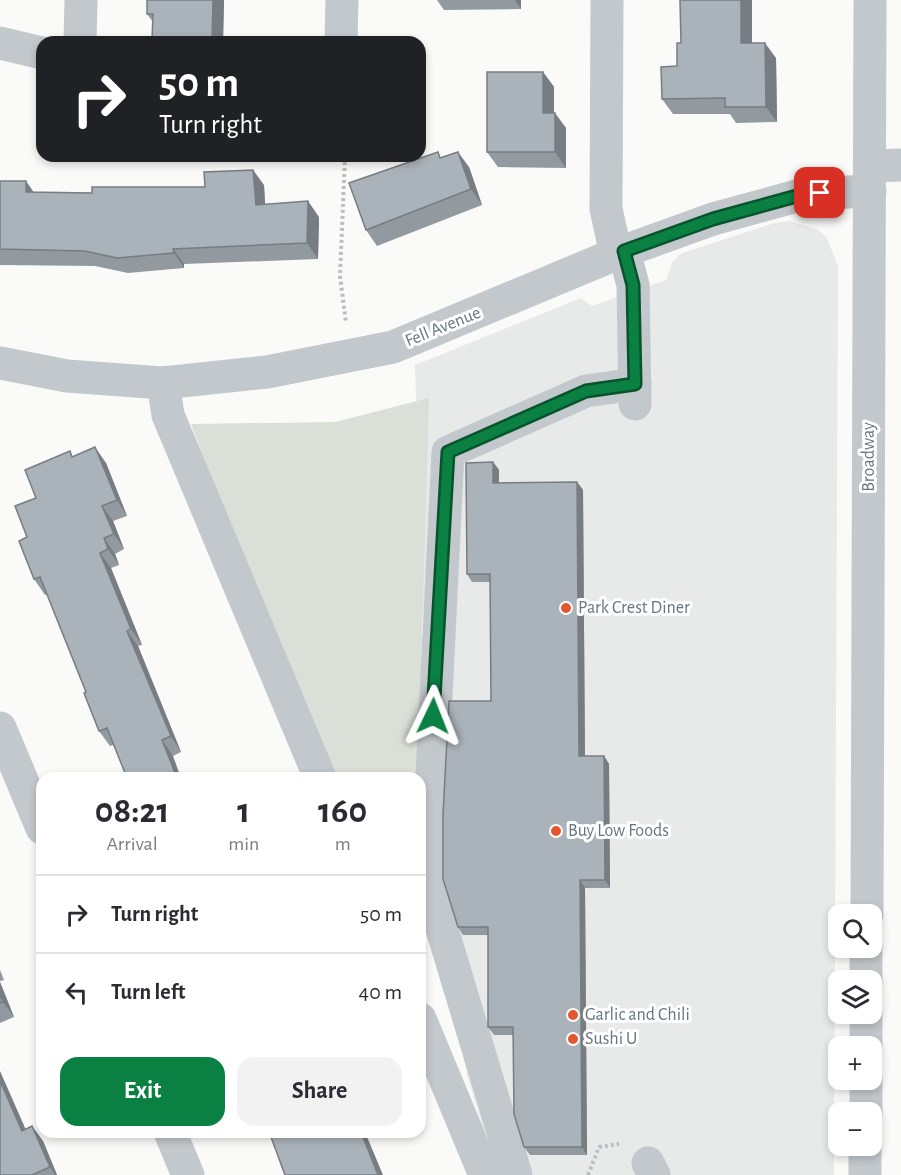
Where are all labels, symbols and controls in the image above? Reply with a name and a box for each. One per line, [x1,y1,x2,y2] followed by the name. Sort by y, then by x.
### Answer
[60,60,138,138] icon: right
[159,62,239,104] text: 50 m
[159,111,262,138] text: Turn right
[794,167,845,218] pin
[803,176,836,209] icon: arrive
[403,304,483,350] street label: Fell Avenue
[860,422,878,492] street label: Broadway
[578,599,690,617] place label: Park Crest Diner
[559,601,573,615] marker: Park Crest Diner
[401,684,465,748] position arrow
[95,793,169,829] text: 08:21
[237,793,250,829] text: 1
[318,793,367,829] text: 160
[568,822,669,840] place label: Buy Low Foods
[549,824,563,838] marker: Buy Low Foods
[106,834,158,854] text: Arrival
[228,834,259,854] text: min
[335,834,351,854] text: m
[60,898,93,931] icon: right
[111,903,198,925] text: Turn right
[360,903,402,925] text: 50 m
[828,904,882,1156] map controls
[828,904,882,958] button: search
[828,970,882,1024] button: layers
[60,976,93,1009] icon: left
[111,981,185,1003] text: Turn left
[359,981,402,1003] text: 40 m
[585,1006,690,1024] place label: Garlic and Chili
[566,1008,580,1022] marker: Garlic and Chili
[585,1030,637,1048] place label: Sushi U
[566,1032,580,1046] marker: Sushi U
[828,1036,882,1090] button: +
[60,1057,225,1126] button: Exit
[237,1057,402,1126] button: Share
[828,1102,882,1156] button: −

